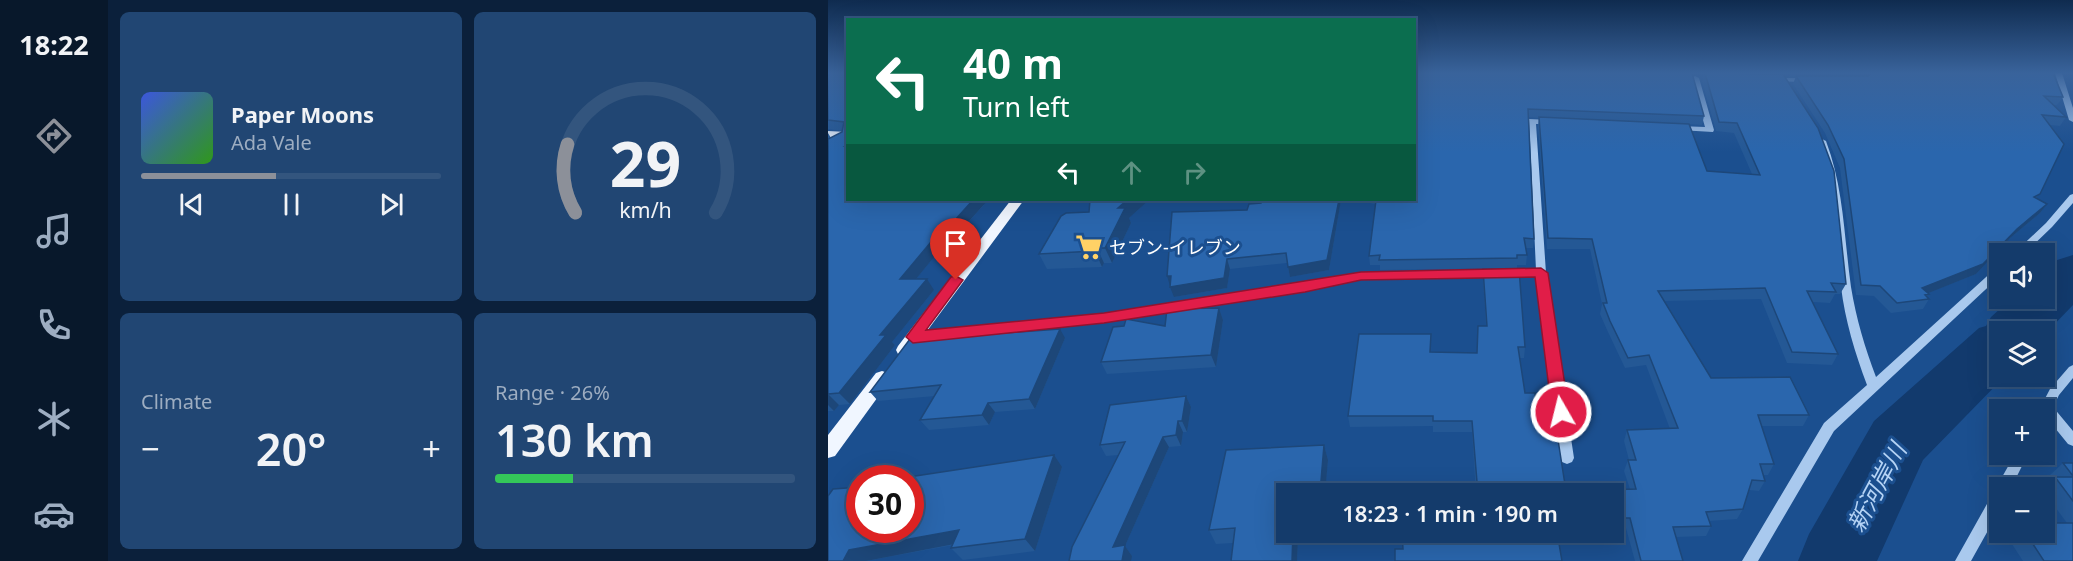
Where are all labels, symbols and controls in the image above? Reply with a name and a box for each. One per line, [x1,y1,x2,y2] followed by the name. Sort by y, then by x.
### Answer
[19,26,89,63] text: 18:22
[963,34,1063,91] text: 40 m
[864,42,942,120] icon: left
[963,88,1069,125] text: Turn left
[231,99,374,129] text: Paper Moons
[33,115,75,157] icon: directions
[609,121,681,206] text: 29
[231,129,312,156] text: Ada Vale
[1052,156,1085,189] icon: left
[1115,156,1148,189] icon: ahead
[1178,156,1211,189] icon: right
[175,188,208,221] icon: previous
[275,188,308,221] icon: pause
[375,188,408,221] icon: next
[619,196,671,225] text: km/h
[33,210,75,252] icon: music
[930,218,981,280] pin
[939,227,972,260] icon: arrive
[1074,232,1104,262] supermarket icon: セブン-イレブン
[1109,235,1241,259] place label: セブン-イレブン
[1989,243,2055,543] map controls
[1989,243,2055,309] button: sound
[33,304,75,346] icon: phone
[1989,321,2055,387] button: layers
[495,379,610,406] text: Range · 26%
[1529,380,1593,444] position arrow
[141,388,212,415] text: Climate
[33,398,75,440] icon: climate
[1989,399,2055,465] button: +
[495,409,654,470] text: 130 km
[256,418,326,479] text: 20°
[141,426,160,471] text: −
[422,426,441,471] text: +
[1839,434,1915,537] water label: 新河岸川
[846,465,924,543] speed limit sign: 30
[1989,477,2055,543] button: −
[33,493,75,535] icon: car
[1342,498,1558,528] text: 18:23 · 1 min · 190 m

